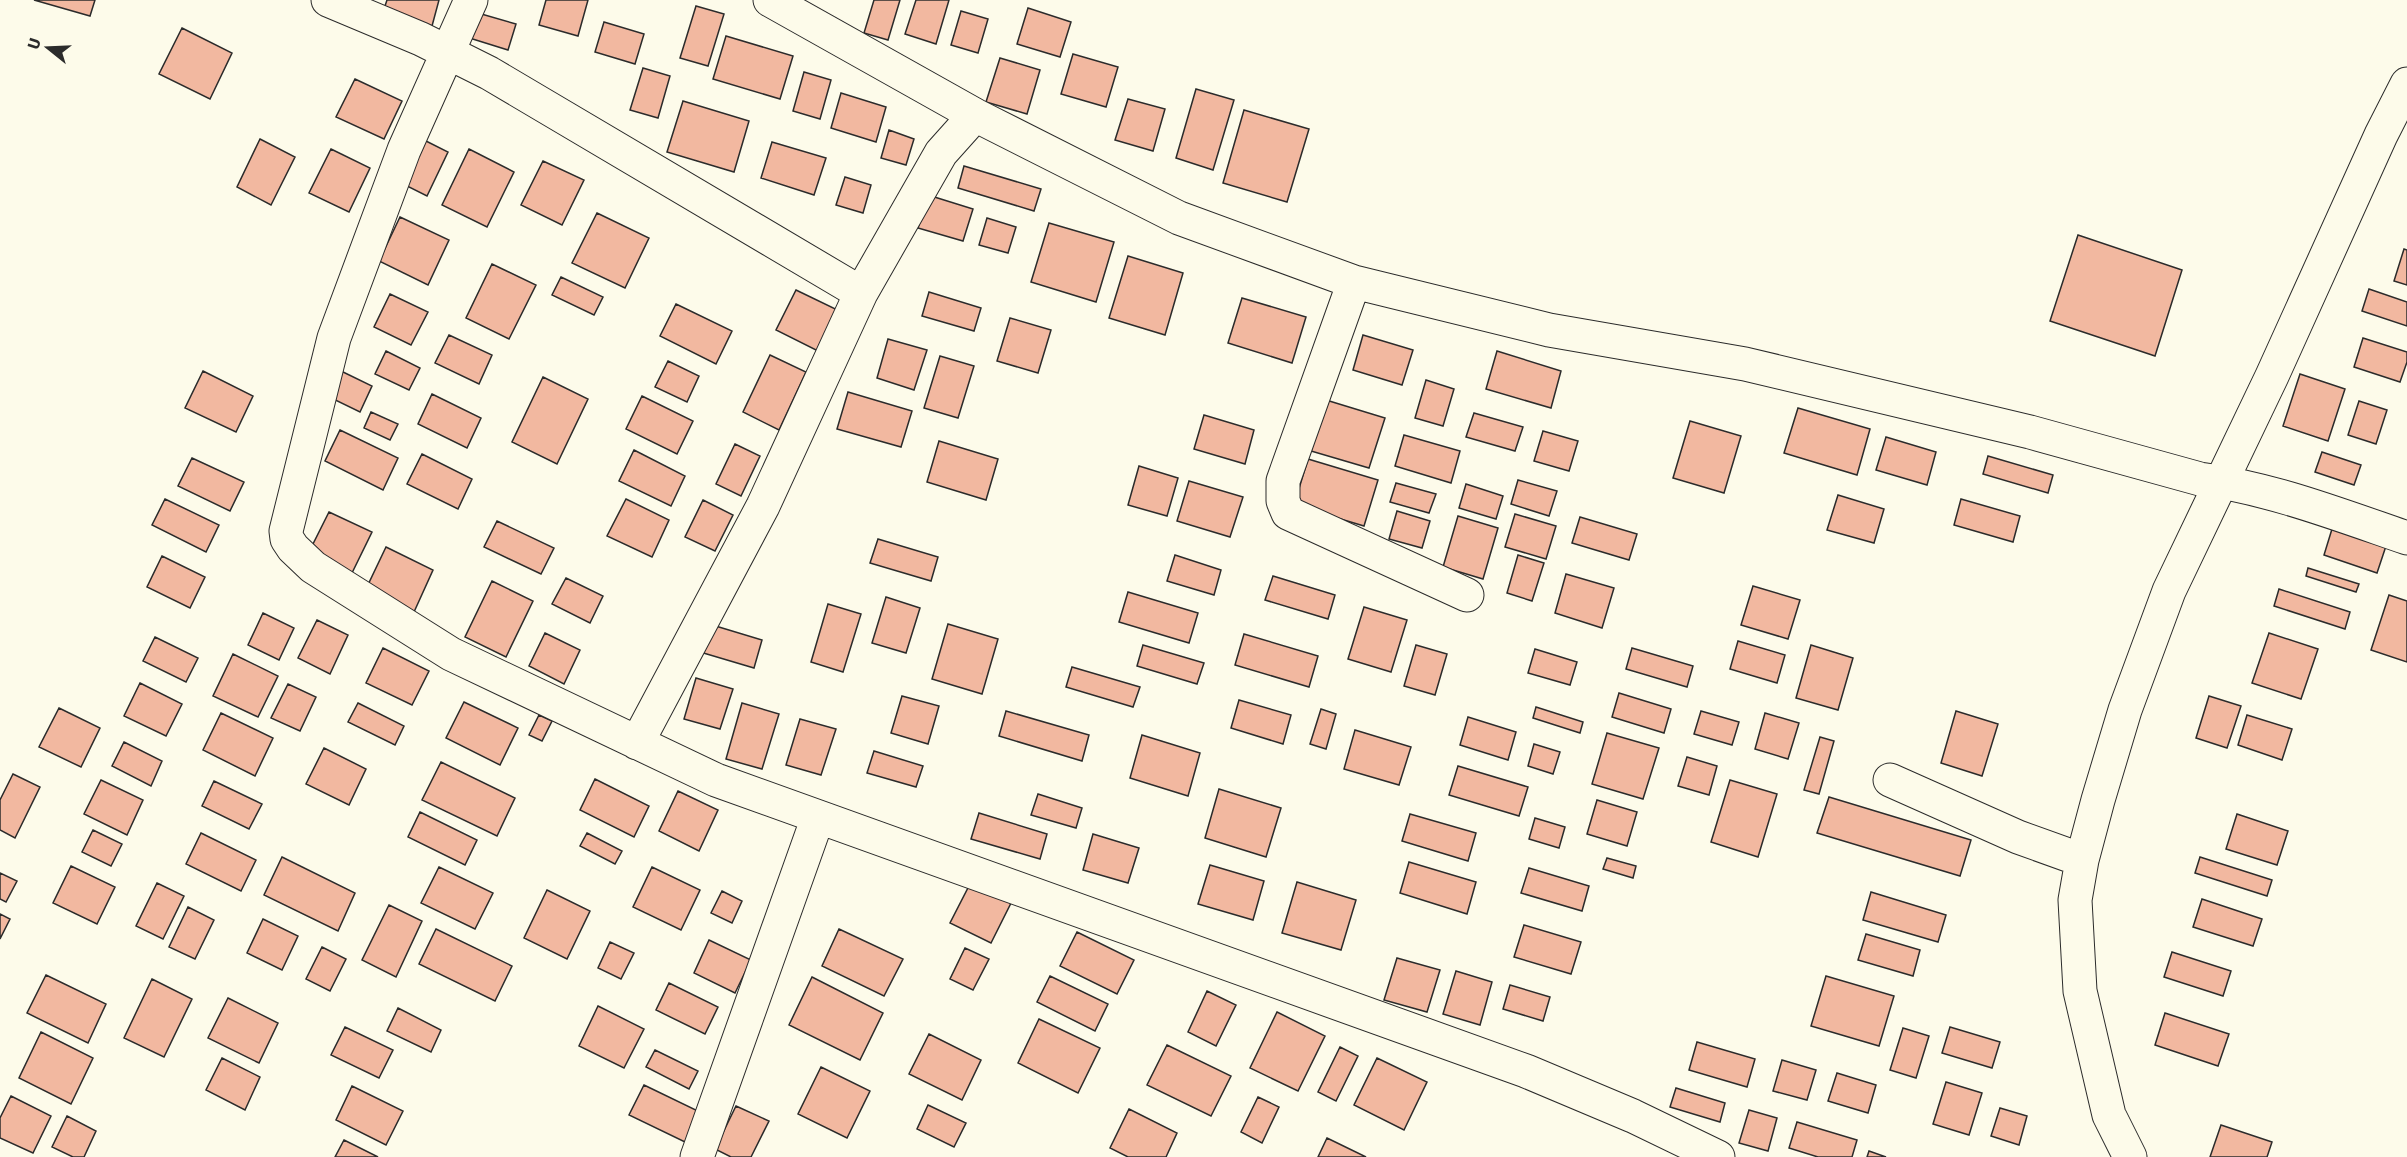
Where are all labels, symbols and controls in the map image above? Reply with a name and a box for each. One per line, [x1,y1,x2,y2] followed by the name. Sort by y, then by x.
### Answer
[18,18,78,78] north arrow
[24,36,45,51] text: U

